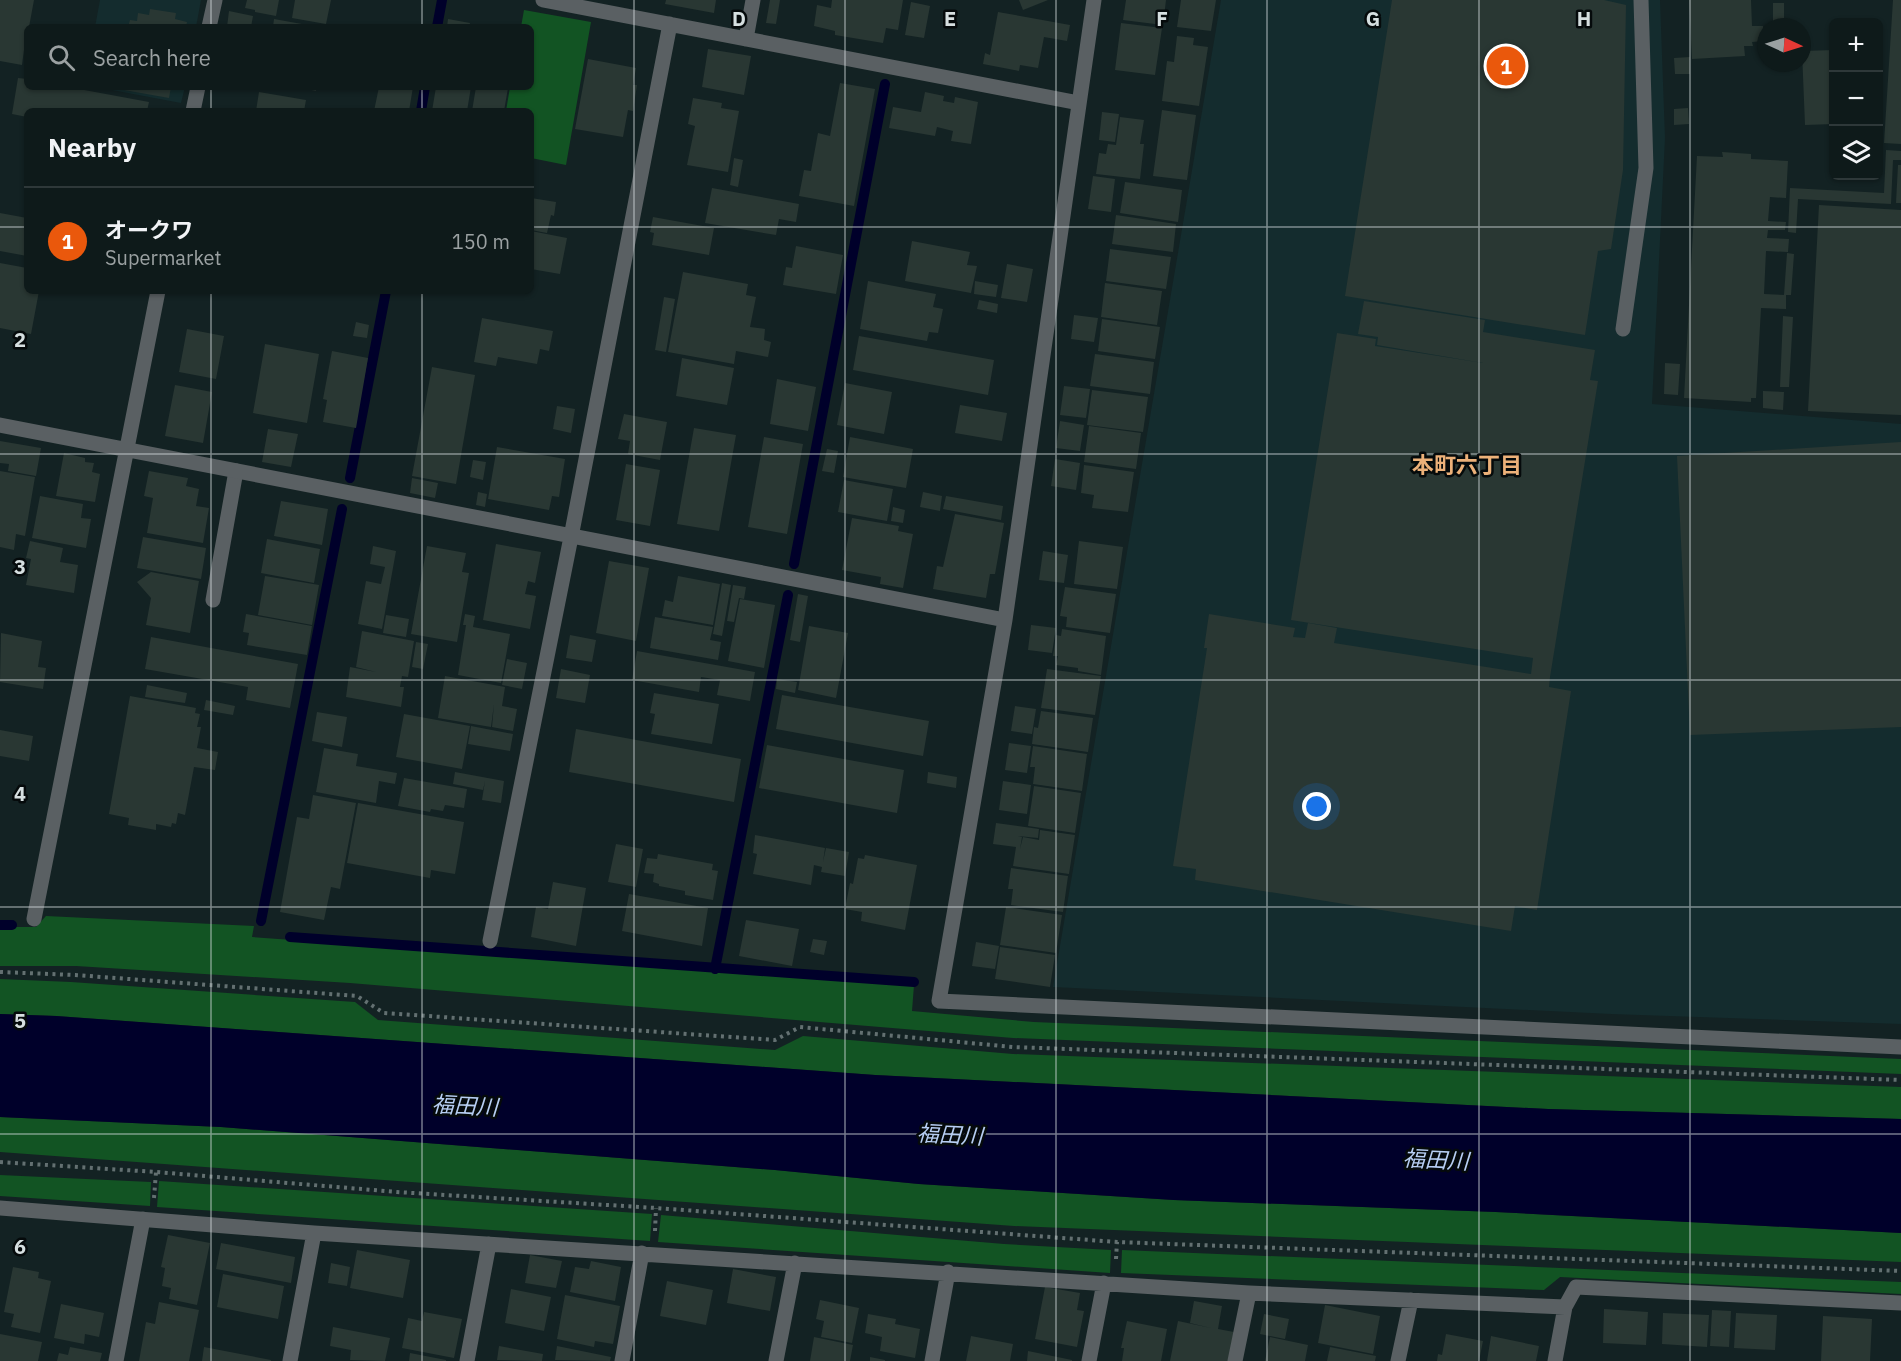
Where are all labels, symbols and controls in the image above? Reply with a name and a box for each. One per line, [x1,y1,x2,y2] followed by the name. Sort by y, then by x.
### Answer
[732,5,746,32] text: D
[944,5,956,32] text: E
[1156,5,1168,32] text: F
[1366,5,1380,32] text: G
[1577,5,1591,32] text: H
[1757,18,1811,72] north arrow
[1829,18,1883,180] map controls
[1829,18,1883,72] button: +
[24,24,534,90] search box
[45,41,78,74] icon: search
[93,43,211,72] text: Search here
[1486,44,1526,88] pin: 1
[1829,72,1883,126] button: −
[1829,126,1883,180] button: layers
[48,130,136,164] text: Nearby
[105,215,193,244] text: オークワ
[62,228,74,255] text: 1
[452,228,510,255] text: 150 m
[105,244,222,271] text: Supermarket
[14,326,26,353] text: 2
[1412,450,1522,479] district label: 本町六丁目
[14,553,26,580] text: 3
[14,780,26,807] text: 4
[1302,792,1331,821] your location
[14,1007,26,1034] text: 5
[431,1089,501,1121] water label: 福田川
[916,1118,986,1150] water label: 福田川
[1402,1143,1472,1175] water label: 福田川
[14,1233,26,1260] text: 6

